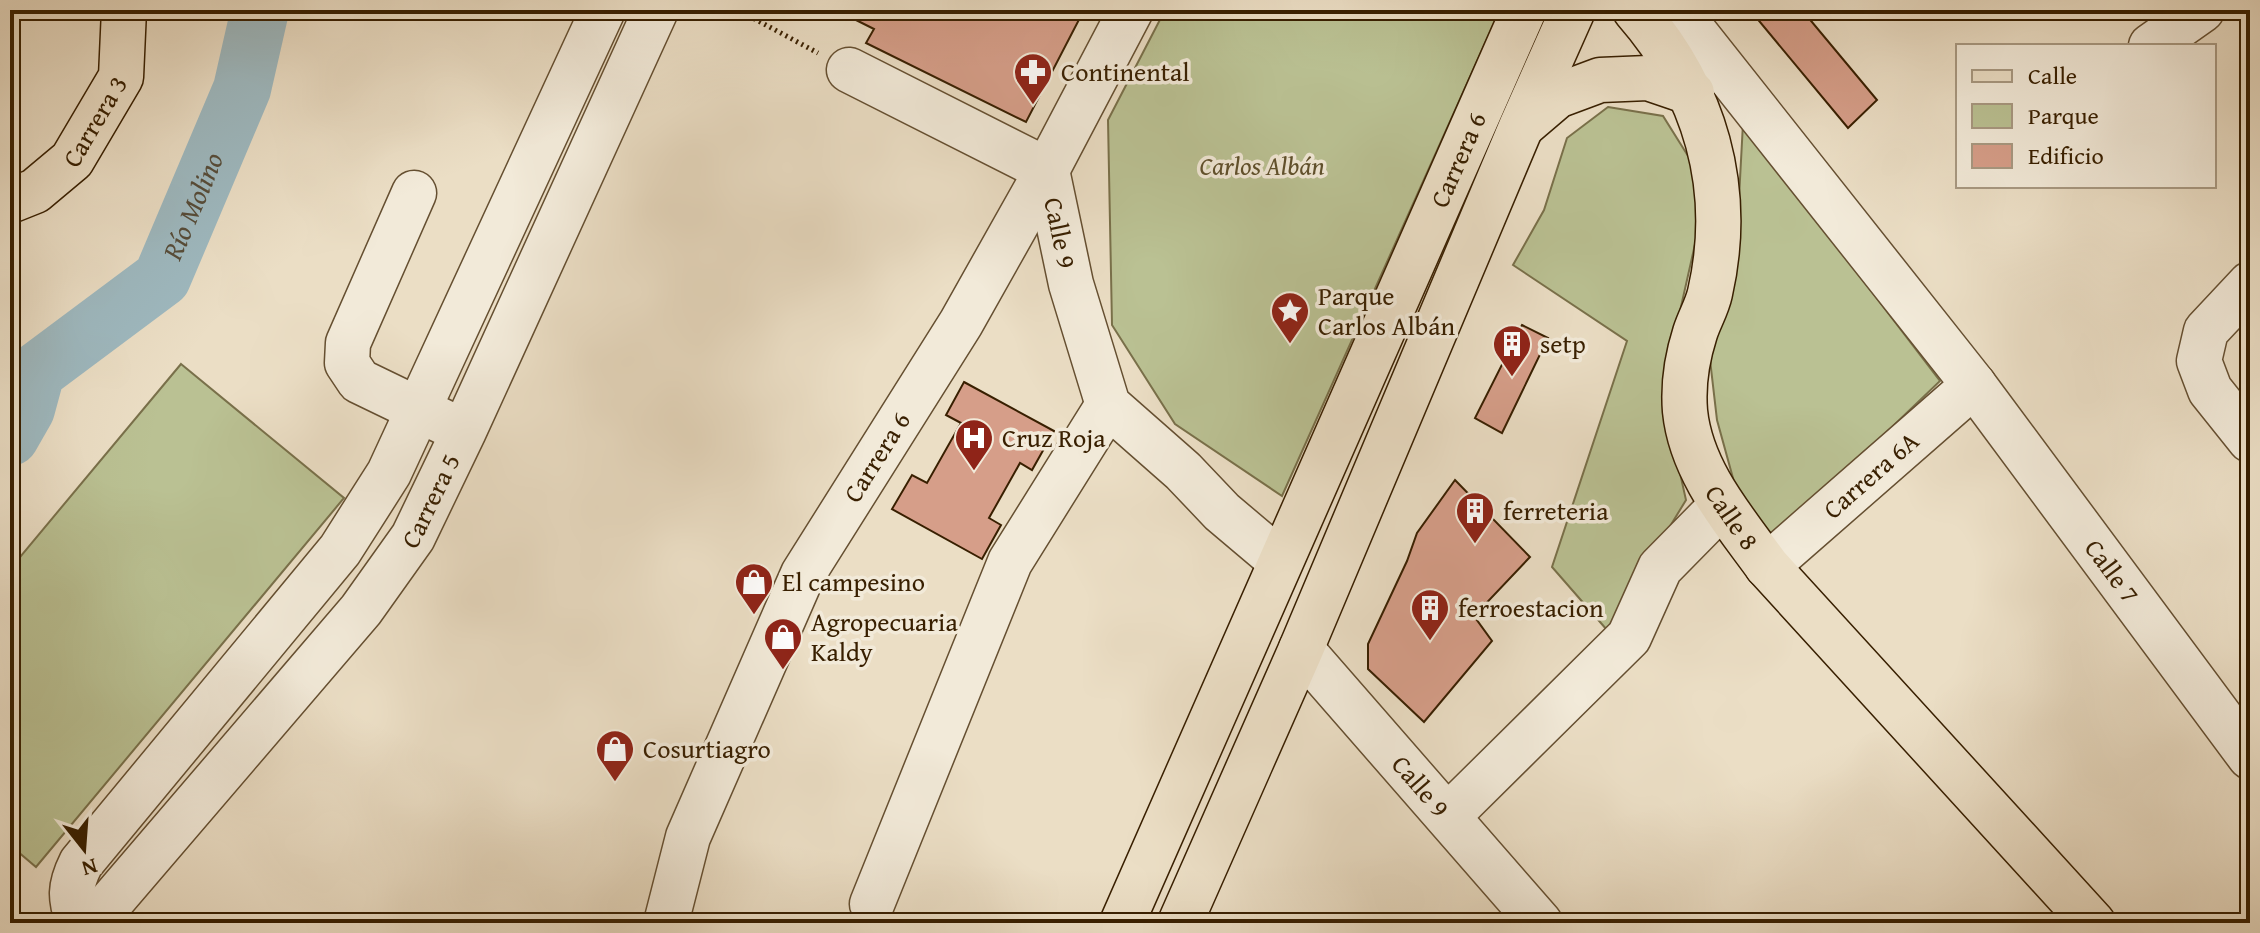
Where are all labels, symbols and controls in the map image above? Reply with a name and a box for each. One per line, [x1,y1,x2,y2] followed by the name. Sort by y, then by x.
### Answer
[1956,44,2216,188] legend
[1012,51,1054,106] pharmacy icon: Continental
[1061,52,1190,91] place label: Continental
[2028,58,2077,93] text: Calle
[52,68,137,174] street label: Carrera 3
[2028,98,2099,133] text: Parque
[1419,106,1496,213] street label: Carrera 6
[2028,138,2104,173] text: Edificio
[151,146,233,267] water label: Río Molino
[1199,146,1325,185] park label: Carlos Albán
[1034,194,1087,272] street label: Calle 9
[1318,276,1456,345] place label: Parque Carlos Albán
[1269,290,1311,345] place icon: Parque Carlos Albán
[1491,323,1533,378] building icon: setp
[1540,324,1586,363] place label: setp
[833,404,920,510] street label: Carrera 6
[953,417,995,472] hospital icon: Cruz Roja
[1002,418,1106,457] place label: Cruz Roja
[1814,422,1927,528] street label: Carrera 6A
[391,447,469,556] street label: Carrera 5
[1696,477,1769,558] street label: Calle 8
[1454,490,1496,545] building icon: ferreteria
[1503,491,1609,530] place label: ferreteria
[2075,530,2149,611] street label: Calle 7
[733,561,775,616] shop icon: El campesino
[782,562,925,601] place label: El campesino
[1409,587,1451,642] building icon: ferroestacion
[1458,588,1604,627] place label: ferroestacion
[811,602,958,671] place label: Agropecuaria Kaldy
[762,616,804,671] shop icon: Agropecuaria Kaldy
[594,728,636,783] shop icon: Cosurtiagro
[643,729,771,768] place label: Cosurtiagro
[1383,746,1459,826] street label: Calle 9
[44,809,124,889] north arrow
[78,851,102,886] text: N

